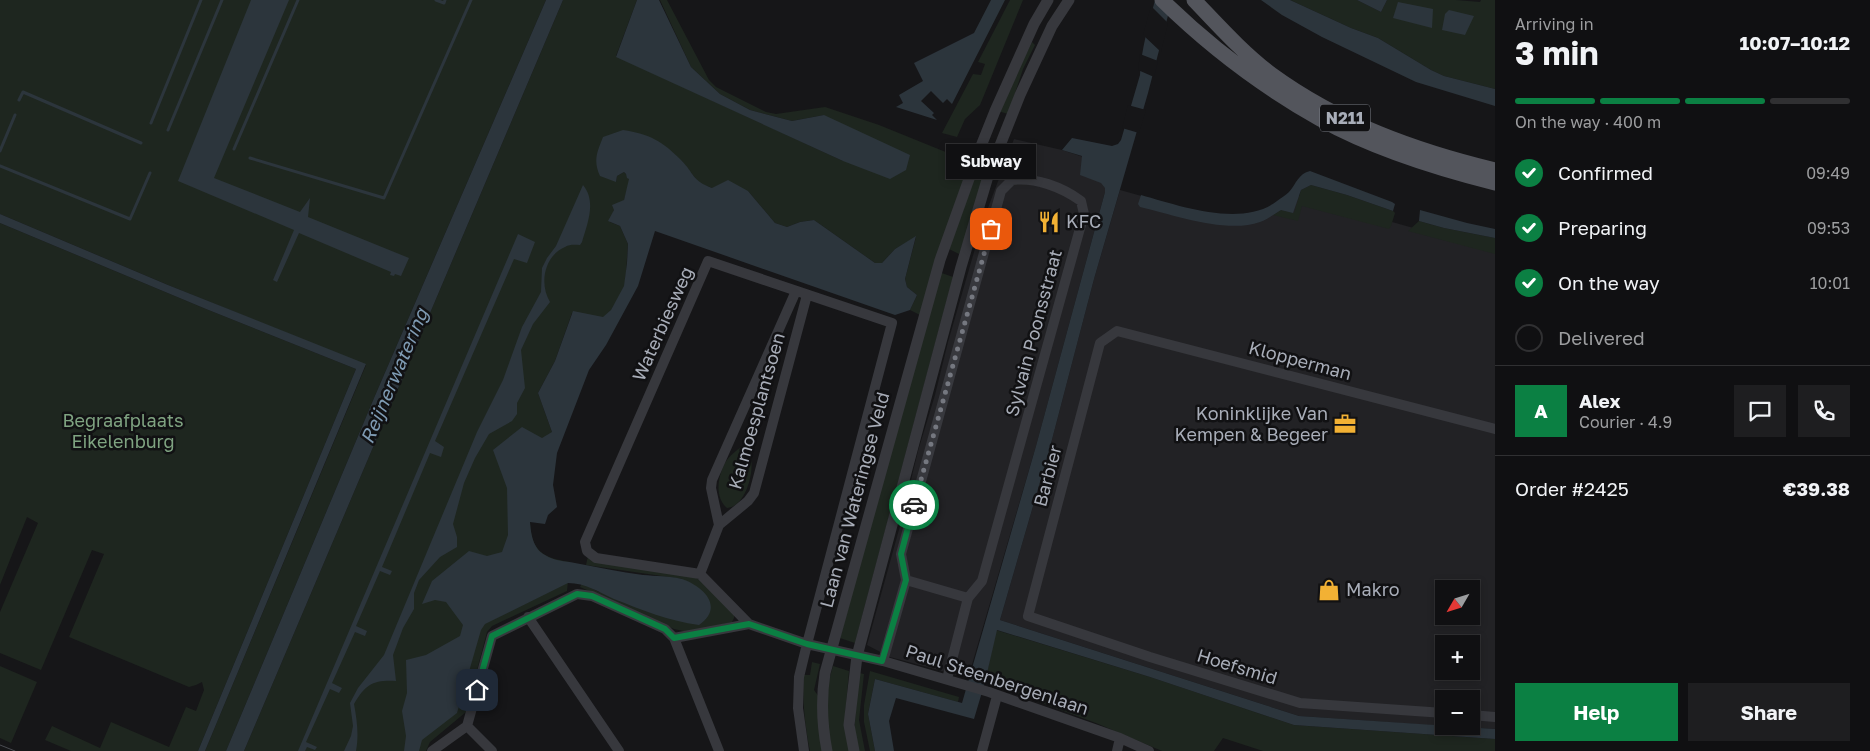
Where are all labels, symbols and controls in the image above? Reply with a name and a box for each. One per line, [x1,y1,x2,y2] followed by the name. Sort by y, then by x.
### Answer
[1515,14,1594,34] text: Arriving in
[1739,31,1850,54] text: 10:07–10:12
[1515,34,1599,72] text: 3 min
[1320,105,1370,132] road number: N211
[1515,112,1661,132] text: On the way · 400 m
[946,144,1036,179] callout: Subway
[960,151,1022,171] text: Subway
[1515,159,1543,187] icon: check
[1558,161,1653,184] text: Confirmed
[1806,163,1850,183] text: 09:49
[970,208,1012,250] pin
[1036,209,1062,235] restaurant icon: KFC
[1066,210,1101,232] place label: KFC
[1515,214,1543,242] icon: check
[977,215,1005,243] icon: bag
[1558,216,1647,239] text: Preparing
[1807,218,1850,238] text: 09:53
[1000,247,1066,419] street label: Sylvain Poonsstraat
[627,263,697,384] street label: Waterbiesweg
[1515,269,1543,297] icon: check
[1558,271,1660,294] text: On the way
[1810,273,1850,293] text: 10:01
[355,304,433,447] water label: Reijnerwatering
[1558,326,1645,349] text: Delivered
[723,330,789,492] street label: Kalmoesplantsoen
[1247,336,1354,384] street label: Klopperman
[1734,385,1786,437] button: chat
[1798,385,1850,437] button: phone
[1579,389,1620,412] text: Alex
[815,390,893,610] street label: Laan van Wateringse Veld
[1534,399,1548,422] text: A
[1174,402,1328,445] place label: Koninklijke Van Kempen & Begeer
[62,409,184,452] park label: Begraafplaats Eikelenburg
[1332,411,1358,437] office icon: Koninklijke Van Kempen & Begeer
[1579,412,1672,432] text: Courier · 4.9
[1028,443,1066,509] street label: Barbier
[1515,477,1629,500] text: Order #2425
[1783,477,1850,500] text: €39.38
[889,480,939,530] courier
[900,491,928,519] icon: car
[1316,577,1342,603] shop icon: Makro
[1346,578,1399,600] place label: Makro
[1435,580,1480,625] north arrow
[1435,580,1480,735] map controls
[1435,635,1480,680] button: +
[903,639,1092,719] street label: Paul Steenbergenlaan
[1195,643,1280,689] street label: Hoefsmid
[456,669,498,711] pin
[463,676,491,704] icon: home
[1515,683,1678,741] button: Help
[1688,683,1850,741] button: Share
[1435,690,1480,735] button: −

